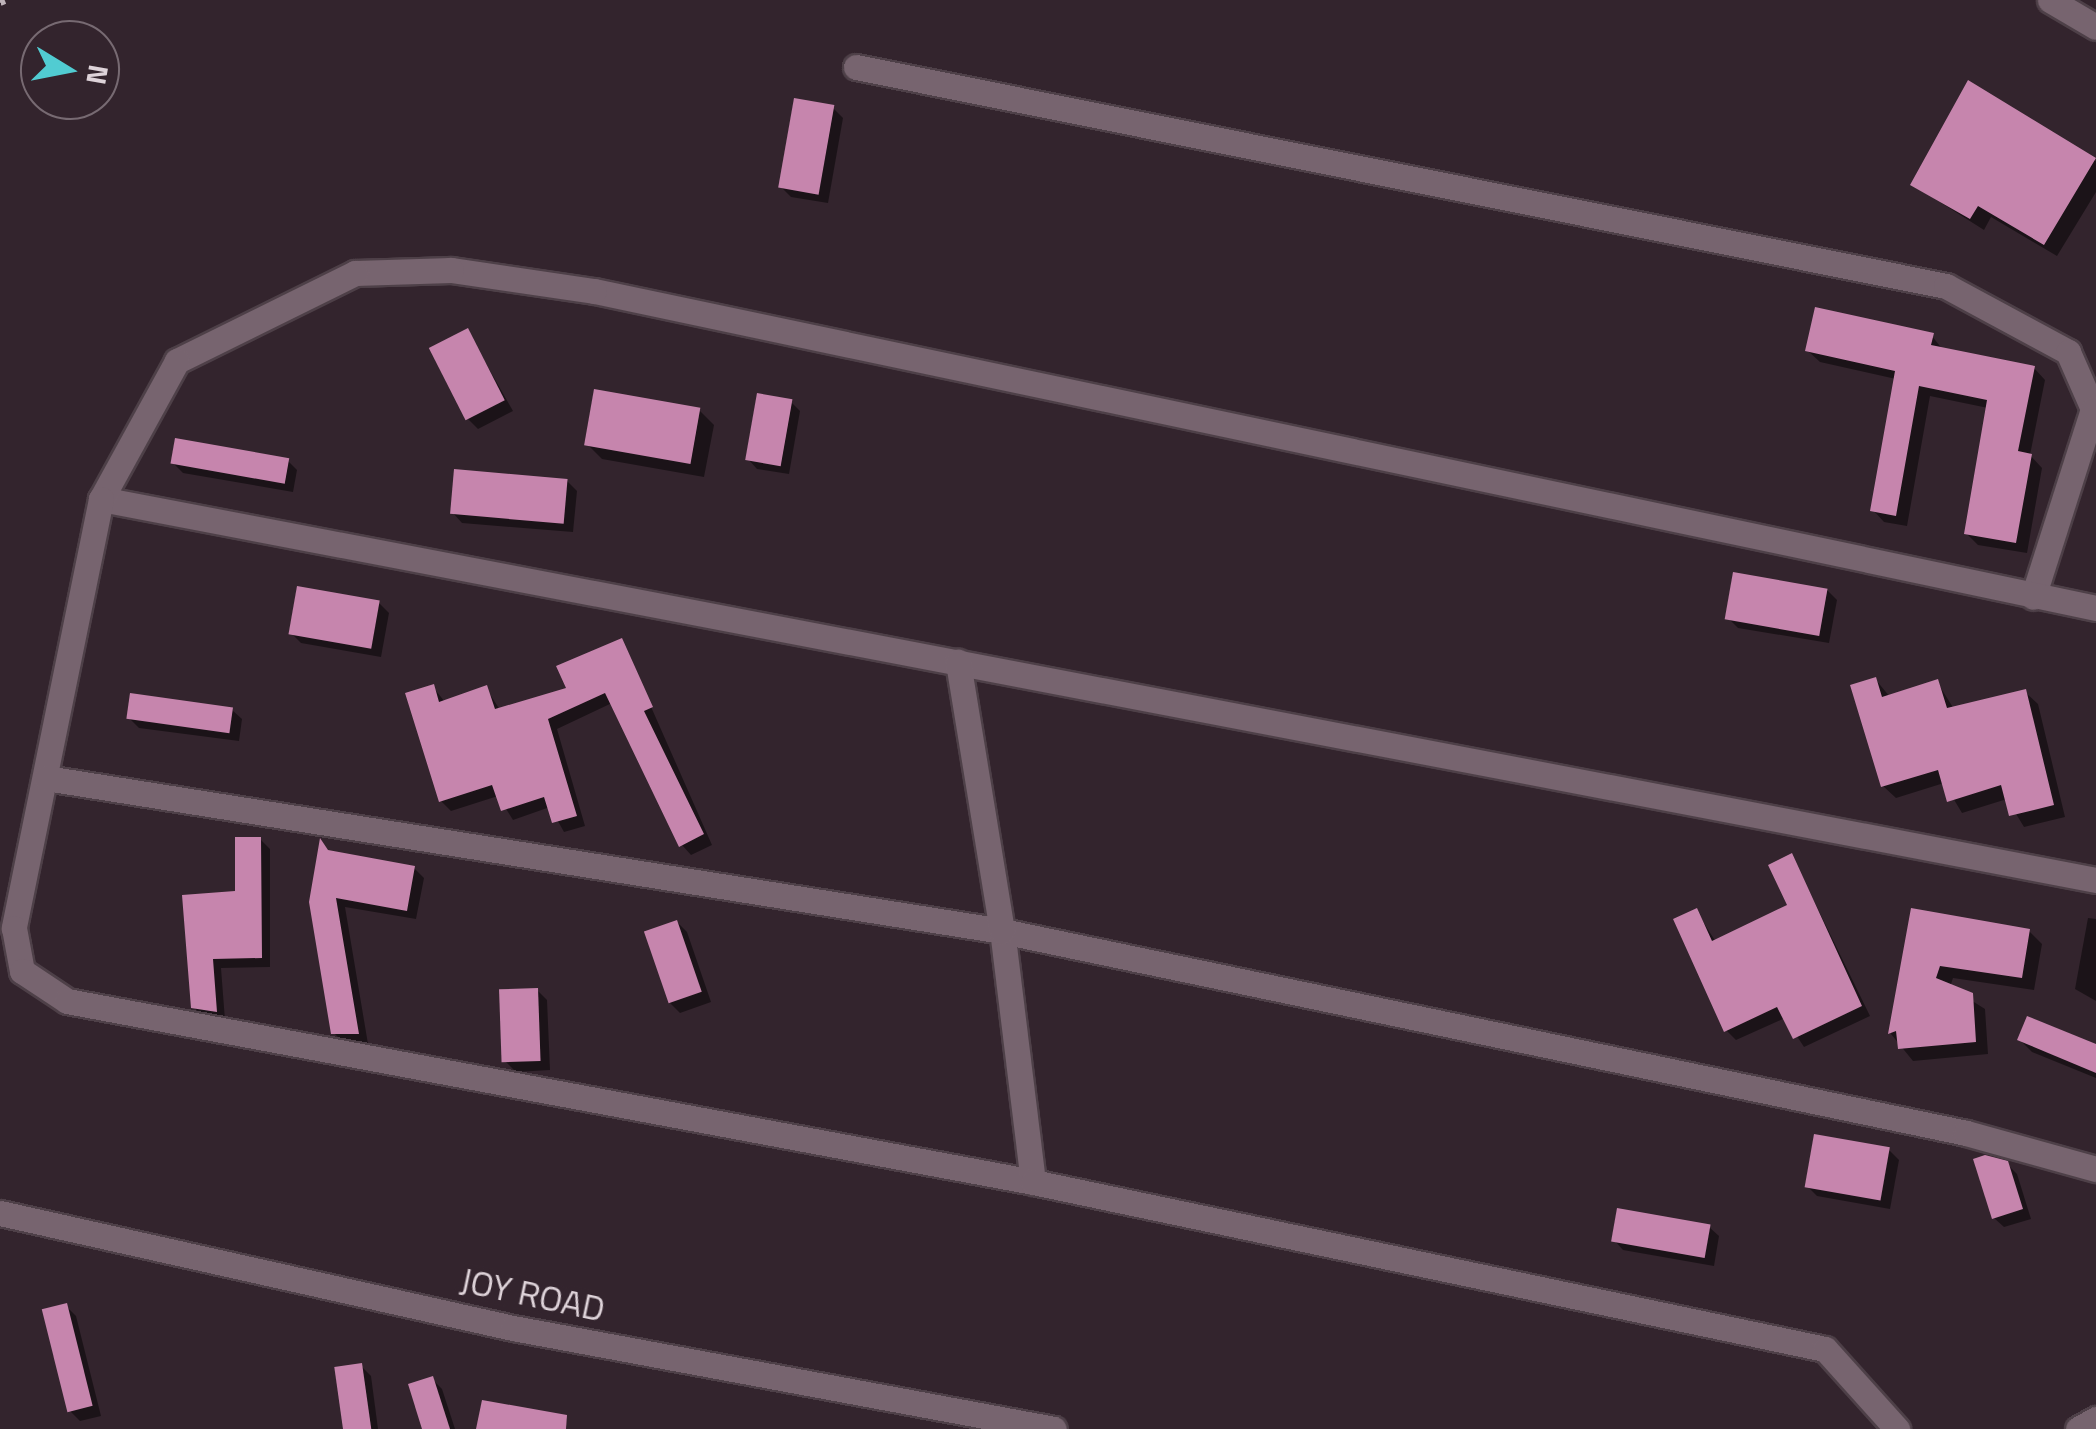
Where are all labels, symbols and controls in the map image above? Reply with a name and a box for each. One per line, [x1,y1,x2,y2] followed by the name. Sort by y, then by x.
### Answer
[20,20,120,120] north arrow
[75,62,121,88] text: N
[457,1258,609,1330] street label: JOY ROAD

